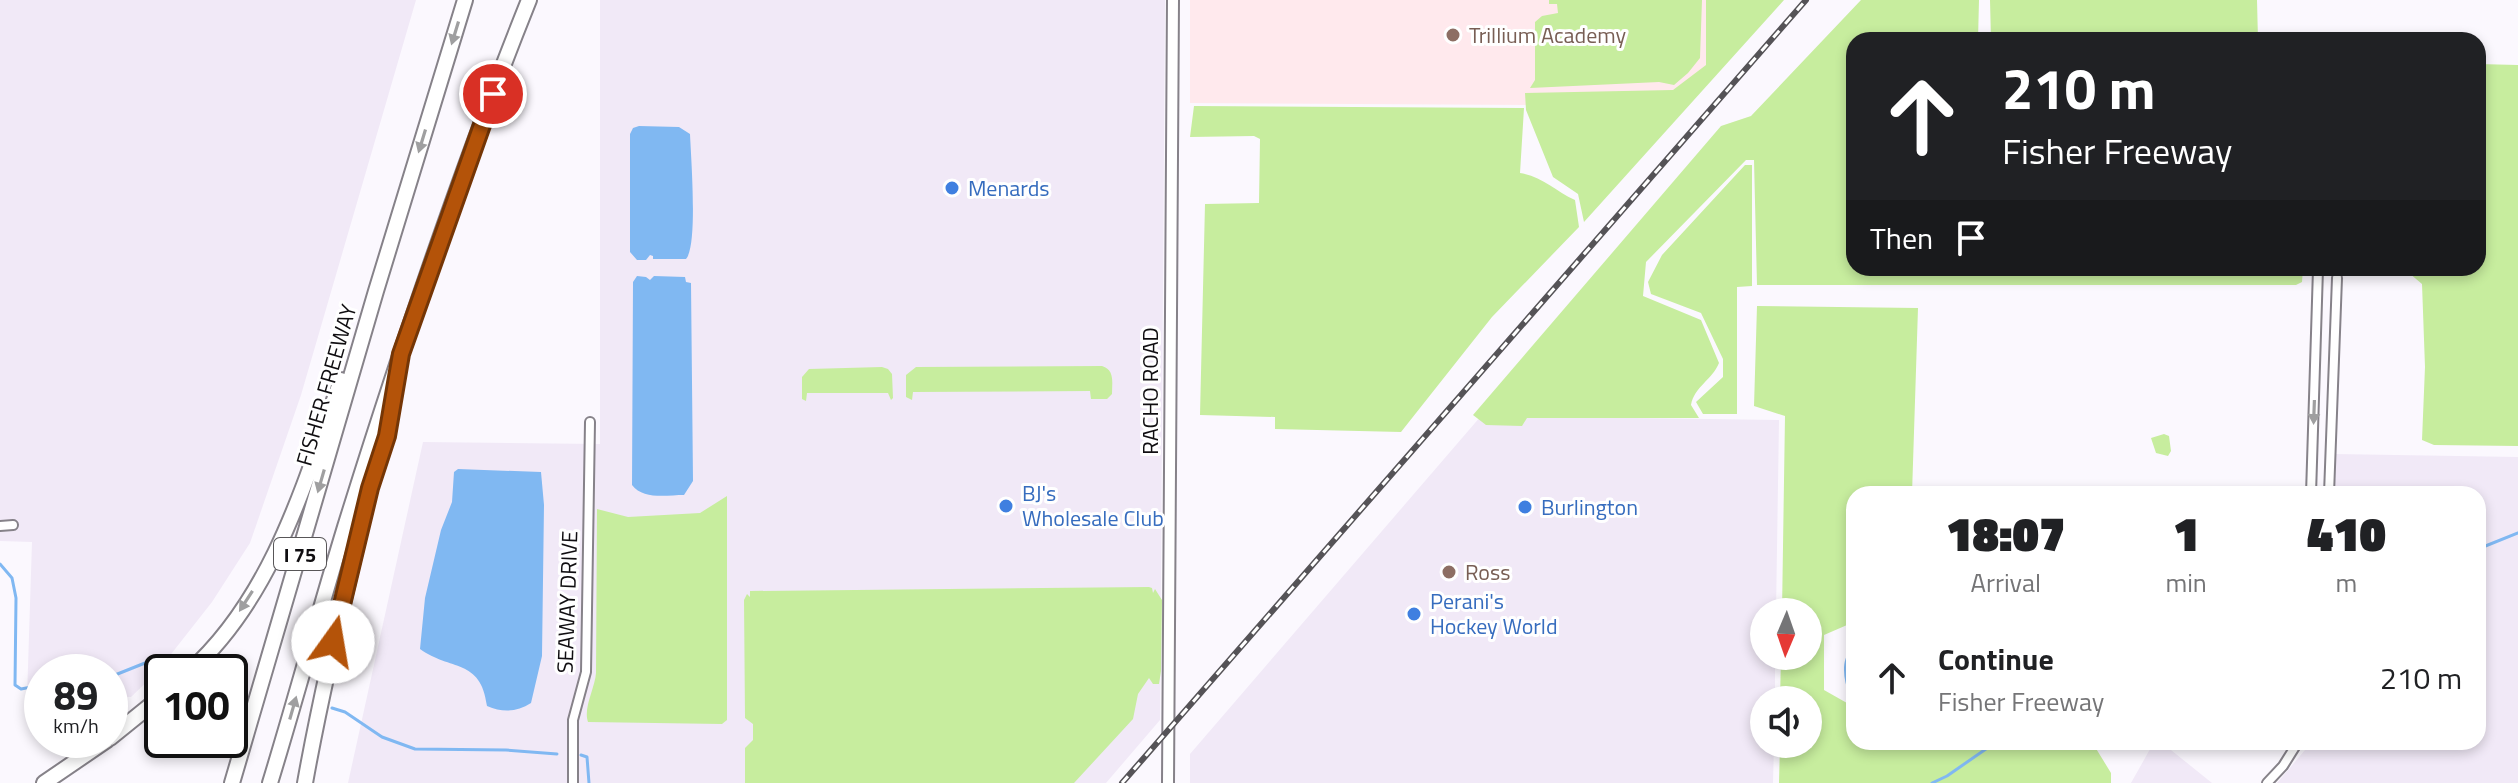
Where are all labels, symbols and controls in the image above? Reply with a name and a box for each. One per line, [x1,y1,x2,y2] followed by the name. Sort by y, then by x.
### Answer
[1469,18,1627,52] place label: Trillium Academy
[448,21,461,45] one-way arrow
[1444,26,1462,44] marker: Trillium Academy
[2002,46,2155,131] text: 210 m
[459,60,527,128] pin
[1870,64,1974,168] icon: ahead
[471,72,515,116] icon: arrive
[2002,123,2232,178] text: Fisher Freeway
[415,129,428,153] one-way arrow
[968,171,1050,205] place label: Menards
[943,179,961,197] marker: Menards
[1870,215,1933,261] text: Then
[1949,216,1993,260] icon: arrive
[287,300,365,470] street label: FISHER FREEWAY
[1133,327,1167,455] street label: RACHO ROAD
[2308,400,2321,425] one-way arrow
[314,469,327,493] one-way arrow
[1022,476,1164,535] place label: BJ's Wholesale Club
[1541,490,1638,524] place label: Burlington
[997,497,1015,515] marker: BJ's Wholesale Club
[1946,497,2065,570] text: 18:07
[2173,497,2199,570] text: 1
[2307,497,2386,570] text: 410
[1516,498,1534,516] marker: Burlington
[548,530,586,674] street label: SEAWAY DRIVE
[274,538,326,570] road number: I 75
[1465,555,1510,589] place label: Ross
[1440,563,1458,581] marker: Ross
[1970,563,2041,602] text: Arrival
[2165,563,2207,602] text: min
[2336,563,2357,602] text: m
[1430,584,1558,643] place label: Perani's Hockey World
[239,590,254,612] one-way arrow
[1750,598,1822,670] north arrow
[1750,598,1822,758] map controls
[291,600,375,684] position arrow
[1405,605,1423,623] marker: Perani's Hockey World
[1938,636,2054,682] text: Continue
[144,654,248,758] speed limit sign: 100
[2380,655,2462,701] text: 210 m
[1870,656,1914,700] icon: ahead
[54,665,98,726] text: 89
[1938,682,2104,721] text: Fisher Freeway
[1750,686,1822,758] button: sound
[287,696,300,720] one-way arrow
[53,710,99,741] text: km/h

